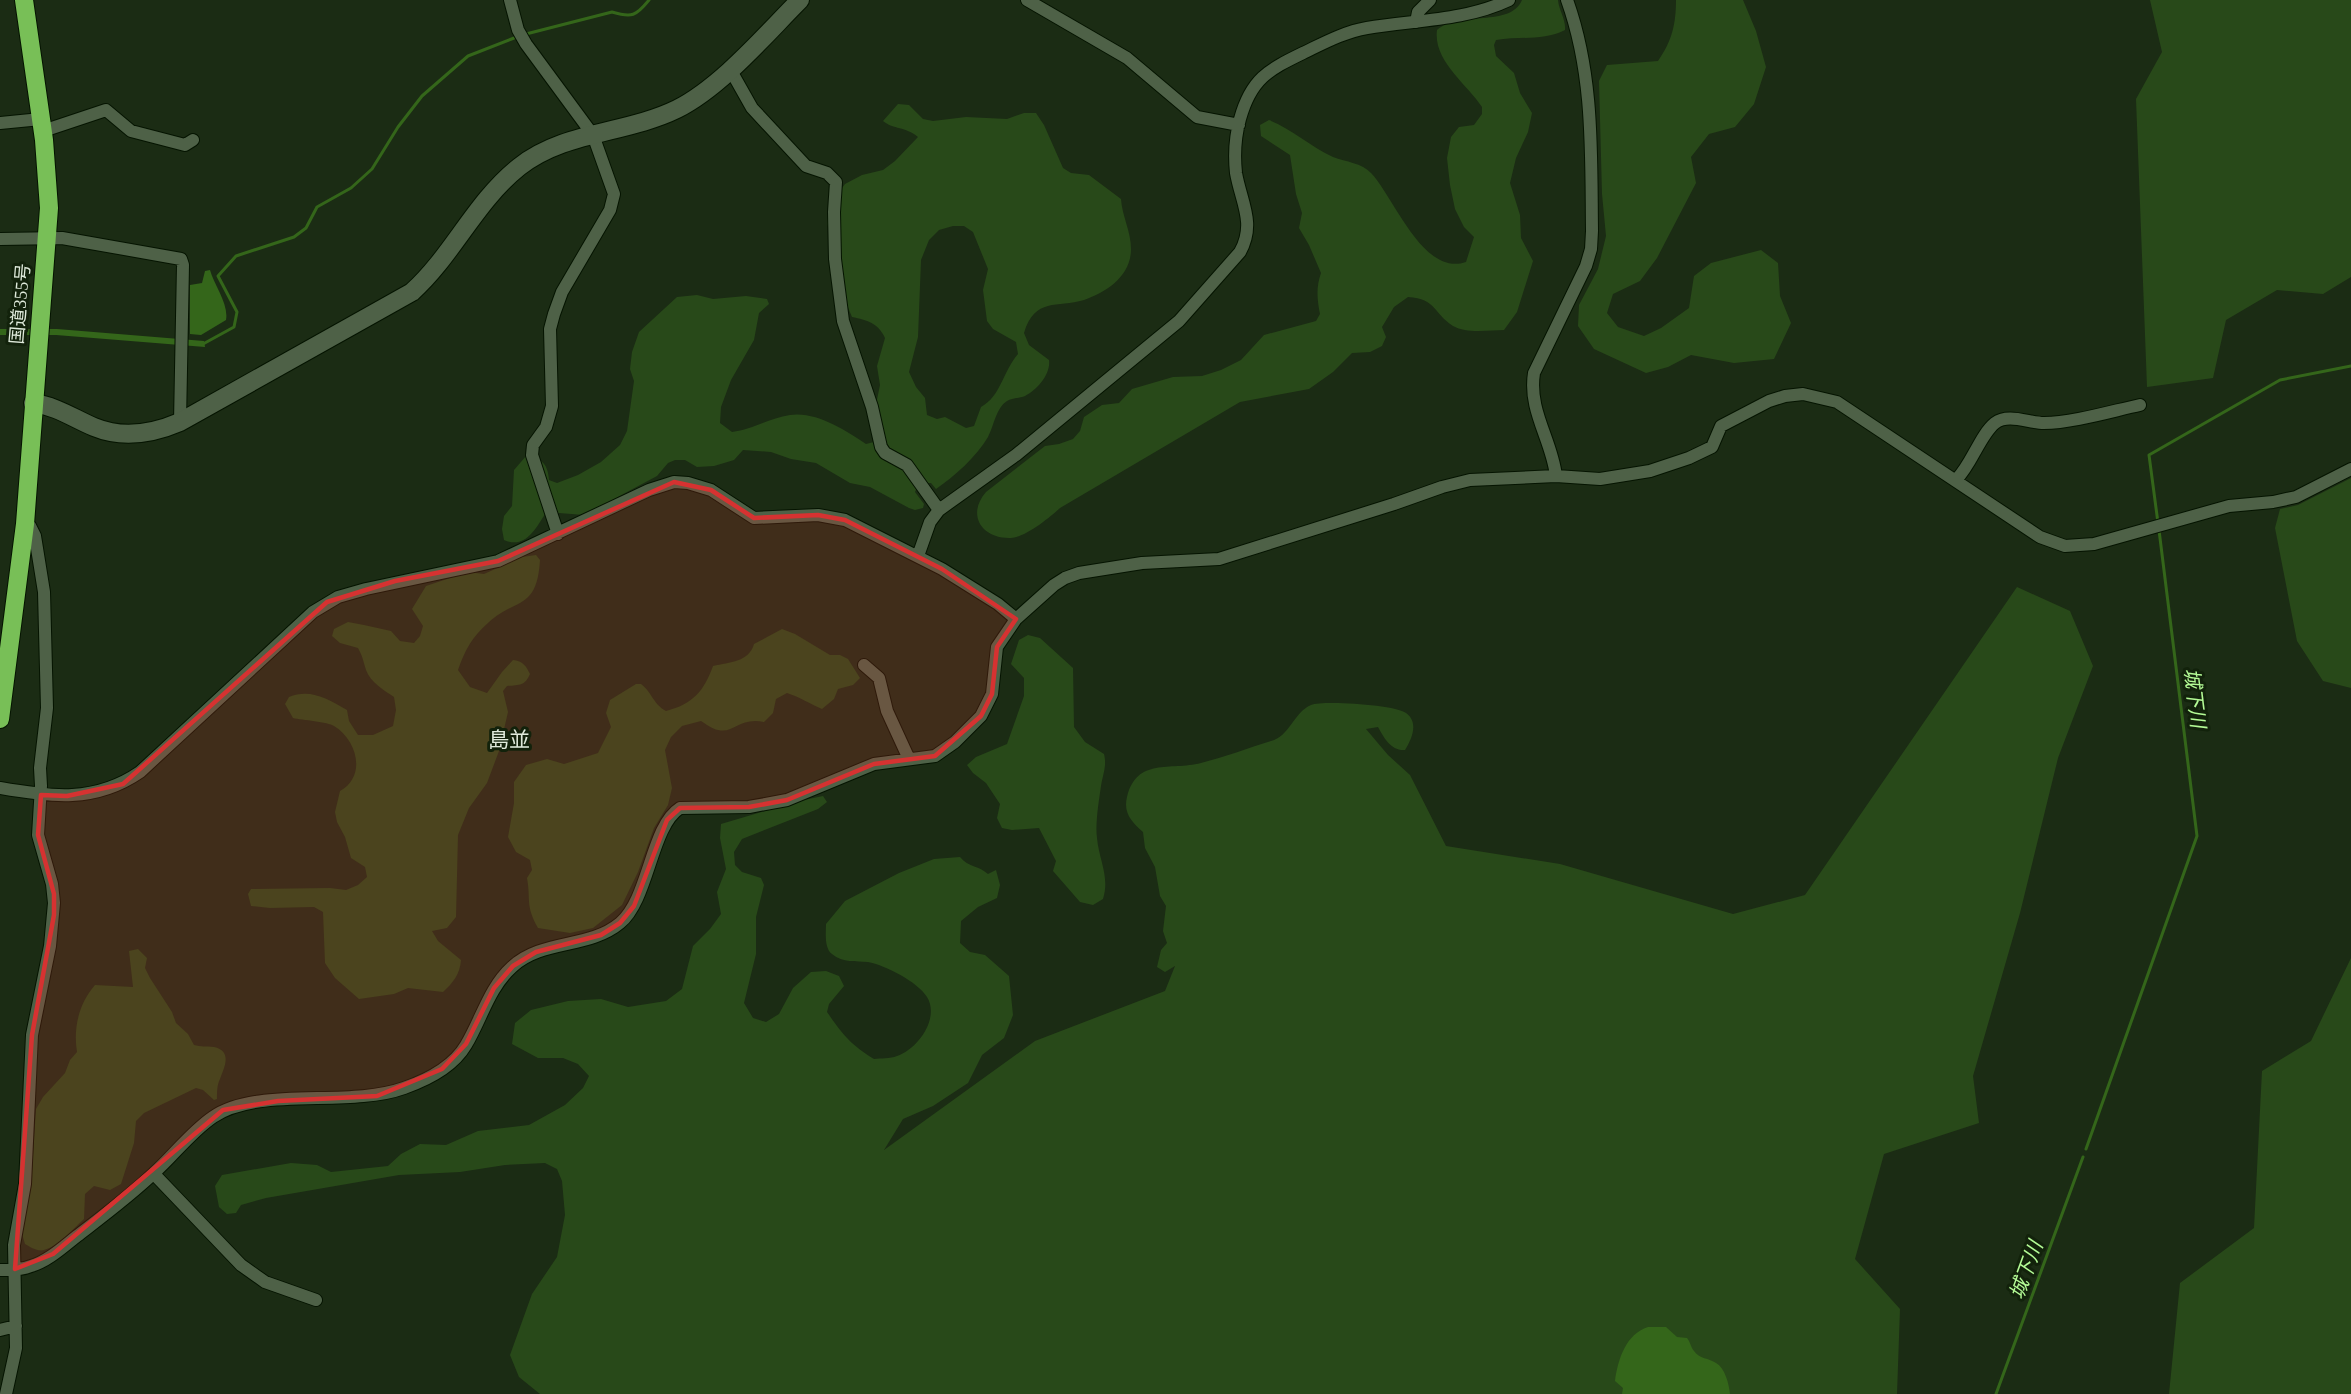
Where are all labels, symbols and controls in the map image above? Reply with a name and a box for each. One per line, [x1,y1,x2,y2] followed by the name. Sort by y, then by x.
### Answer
[7,263,33,345] street label: 国道355号
[2180,667,2210,731] water label: 城下川
[488,728,530,752] district label: 島並
[2005,1236,2047,1302] water label: 城下川

